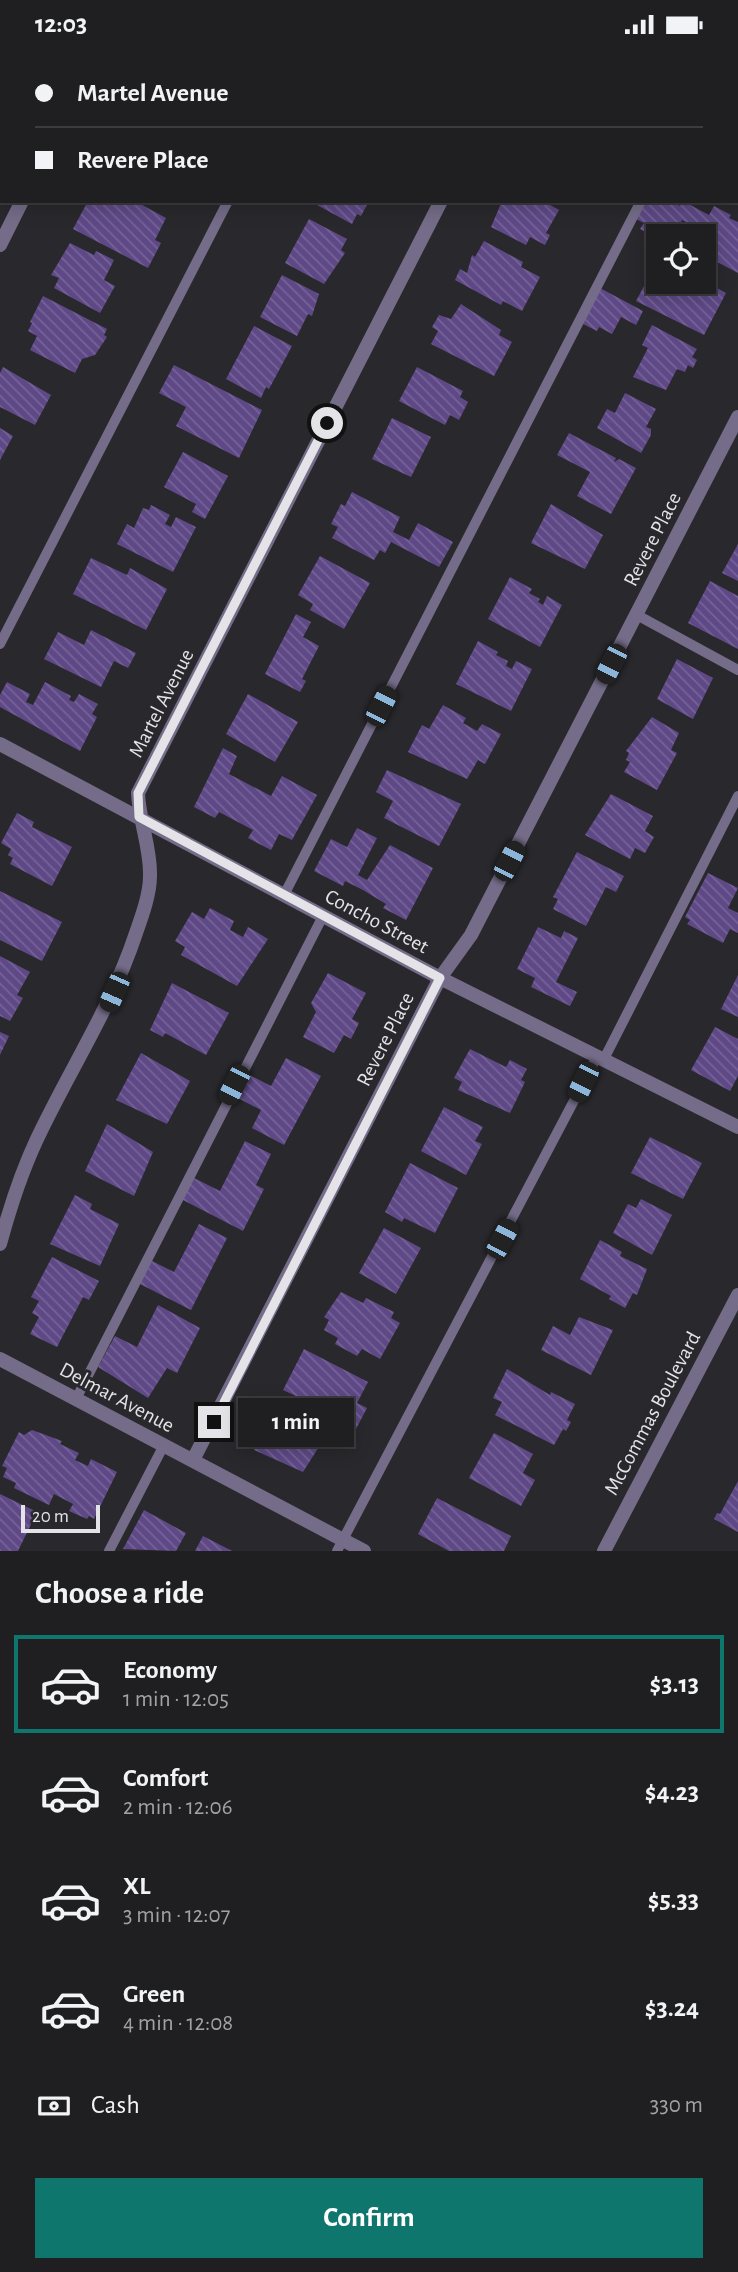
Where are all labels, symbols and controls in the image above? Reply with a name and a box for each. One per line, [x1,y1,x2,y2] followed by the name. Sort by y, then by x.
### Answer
[35,11,87,37] text: 12:03
[77,80,229,106] text: Martel Avenue
[77,147,209,173] text: Revere Place
[646,224,716,294] map controls
[646,224,716,294] button: locate
[311,407,343,439] route start
[620,489,685,590] street label: Revere Place
[593,641,630,687] car
[125,646,198,761] street label: Martel Avenue
[363,683,400,729] car
[491,838,528,884] car
[322,885,432,958] street label: Concho Street
[96,969,133,1015] car
[353,989,418,1090] street label: Revere Place
[565,1059,602,1105] car
[216,1062,253,1108] car
[483,1216,522,1262] car
[600,1328,704,1498] street label: McCommas Boulevard
[56,1359,177,1436] street label: Delmar Avenue
[238,1397,354,1447] callout: 1 min
[198,1406,230,1438] route end
[272,1411,320,1434] text: 1 min
[21,1502,100,1534] scale bar
[32,1507,69,1526] text: 20 m
[35,1577,204,1609] text: Choose a ride
[39,1653,102,1716] icon: car
[123,1657,217,1683] text: Economy
[650,1671,699,1697] text: $3.13
[123,1688,229,1711] text: 1 min · 12:05
[39,1761,102,1824] icon: car
[123,1765,208,1791] text: Comfort
[645,1779,699,1805] text: $4.23
[123,1796,233,1819] text: 2 min · 12:06
[39,1869,102,1932] icon: car
[123,1873,150,1899] text: XL
[648,1887,699,1913] text: $5.33
[123,1904,230,1927] text: 3 min · 12:07
[39,1977,102,2040] icon: car
[123,1981,185,2007] text: Green
[645,1995,699,2021] text: $3.24
[123,2012,233,2035] text: 4 min · 12:08
[35,2087,73,2125] icon: cash
[91,2092,140,2118] text: Cash
[650,2094,703,2117] text: 330 m
[35,2178,703,2258] button: Confirm

